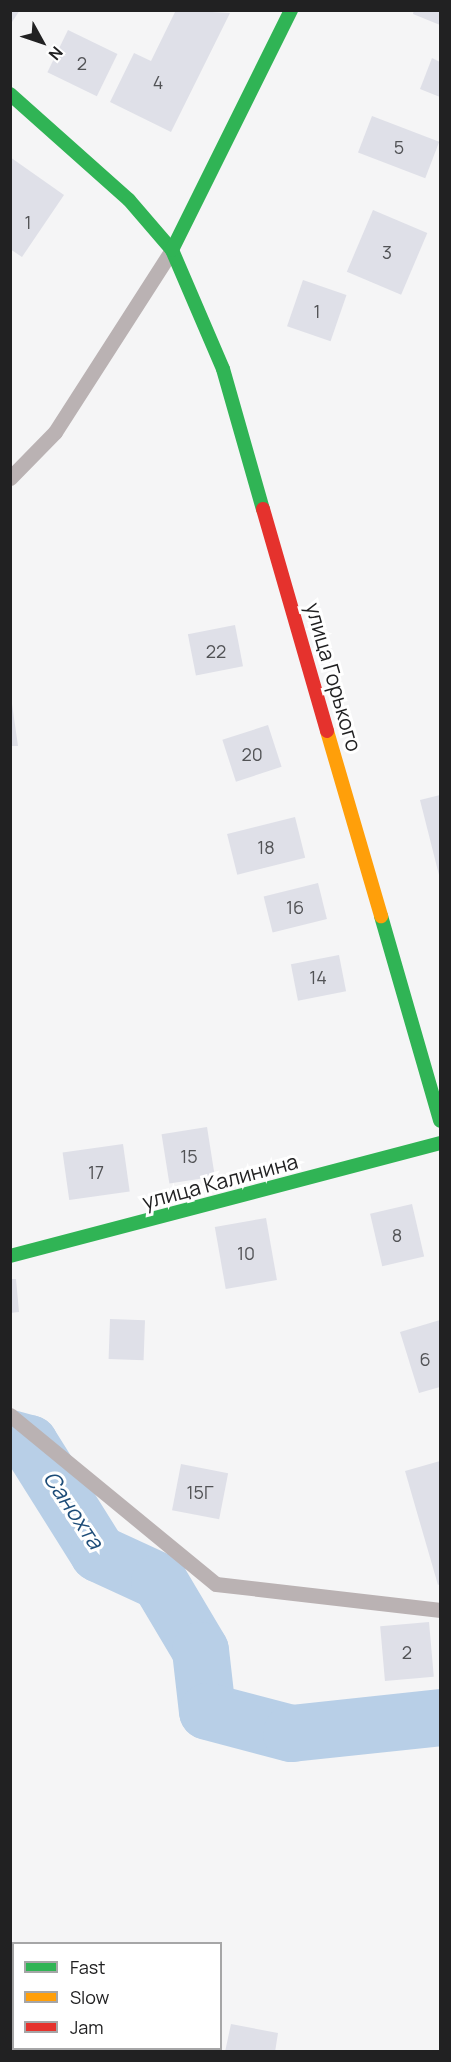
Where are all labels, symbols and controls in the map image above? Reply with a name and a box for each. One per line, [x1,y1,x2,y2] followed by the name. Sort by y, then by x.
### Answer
[12,12,72,72] north arrow
[44,42,68,65] text: N
[77,52,87,74] house number: 2
[153,71,163,93] house number: 4
[394,136,404,158] house number: 5
[24,211,32,233] house number: 1
[382,241,392,263] house number: 3
[313,300,321,322] house number: 1
[301,600,367,754] street label: улица Горького
[206,640,226,662] house number: 22
[241,743,263,765] house number: 20
[257,836,275,858] house number: 18
[286,896,304,918] house number: 16
[309,966,327,988] house number: 14
[180,1145,198,1167] house number: 15
[139,1148,301,1214] street label: улица Калинина
[88,1161,104,1183] house number: 17
[392,1224,402,1246] house number: 8
[237,1242,255,1264] house number: 10
[419,1348,431,1370] house number: 6
[37,1466,109,1554] water label: Санохта
[187,1481,213,1503] house number: 15Г
[402,1641,412,1663] house number: 2
[12,1942,222,2050] legend
[70,1955,105,1979] text: Fast
[70,1985,109,2009] text: Slow
[70,2015,104,2039] text: Jam

